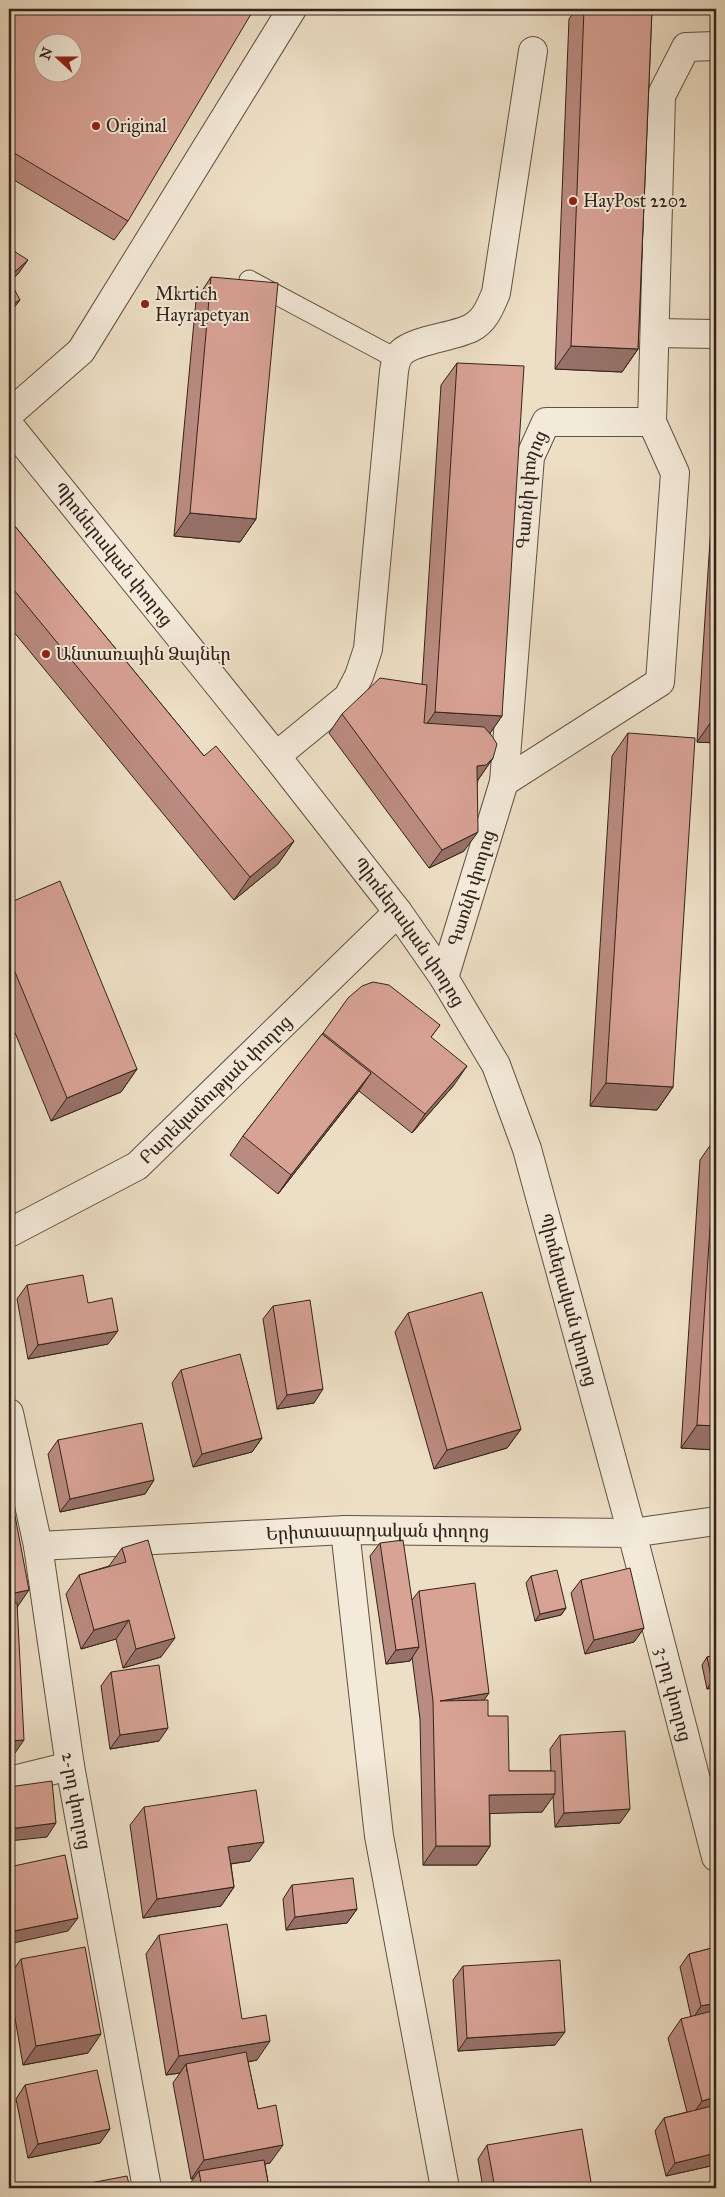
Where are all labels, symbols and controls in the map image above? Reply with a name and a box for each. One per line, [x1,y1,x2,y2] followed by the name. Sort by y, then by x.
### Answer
[32,32,82,82] north arrow
[36,45,56,62] text: N
[106,115,167,138] place label: Original
[90,120,102,132] marker: Original
[583,190,687,212] place label: HayPost 2202
[567,195,579,207] marker: HayPost 2202
[155,283,250,326] place label: Mkrtich Hayrapetyan
[139,298,151,310] marker: Mkrtich Hayrapetyan
[512,427,552,550] street label: Գառնի փողոց
[49,478,178,630] street label: Պիոներական փողոց
[56,643,231,665] place label: Անտառային Ձայներ
[40,648,52,660] marker: Անտառային Ձայներ
[443,827,500,949] street label: Գառնի փողոց
[348,853,470,1011] street label: Պիոներական փողոց
[135,1011,296,1169] street label: Բարեկամության փողոց
[534,1211,602,1389] street label: Պիոներական փողոց
[265,1519,489,1545] street label: Երիտասարդական փողոց
[651,1645,697,1744] street label: 3-րդ փողոց
[57,1751,96,1851] street label: 2-րդ փողոց

